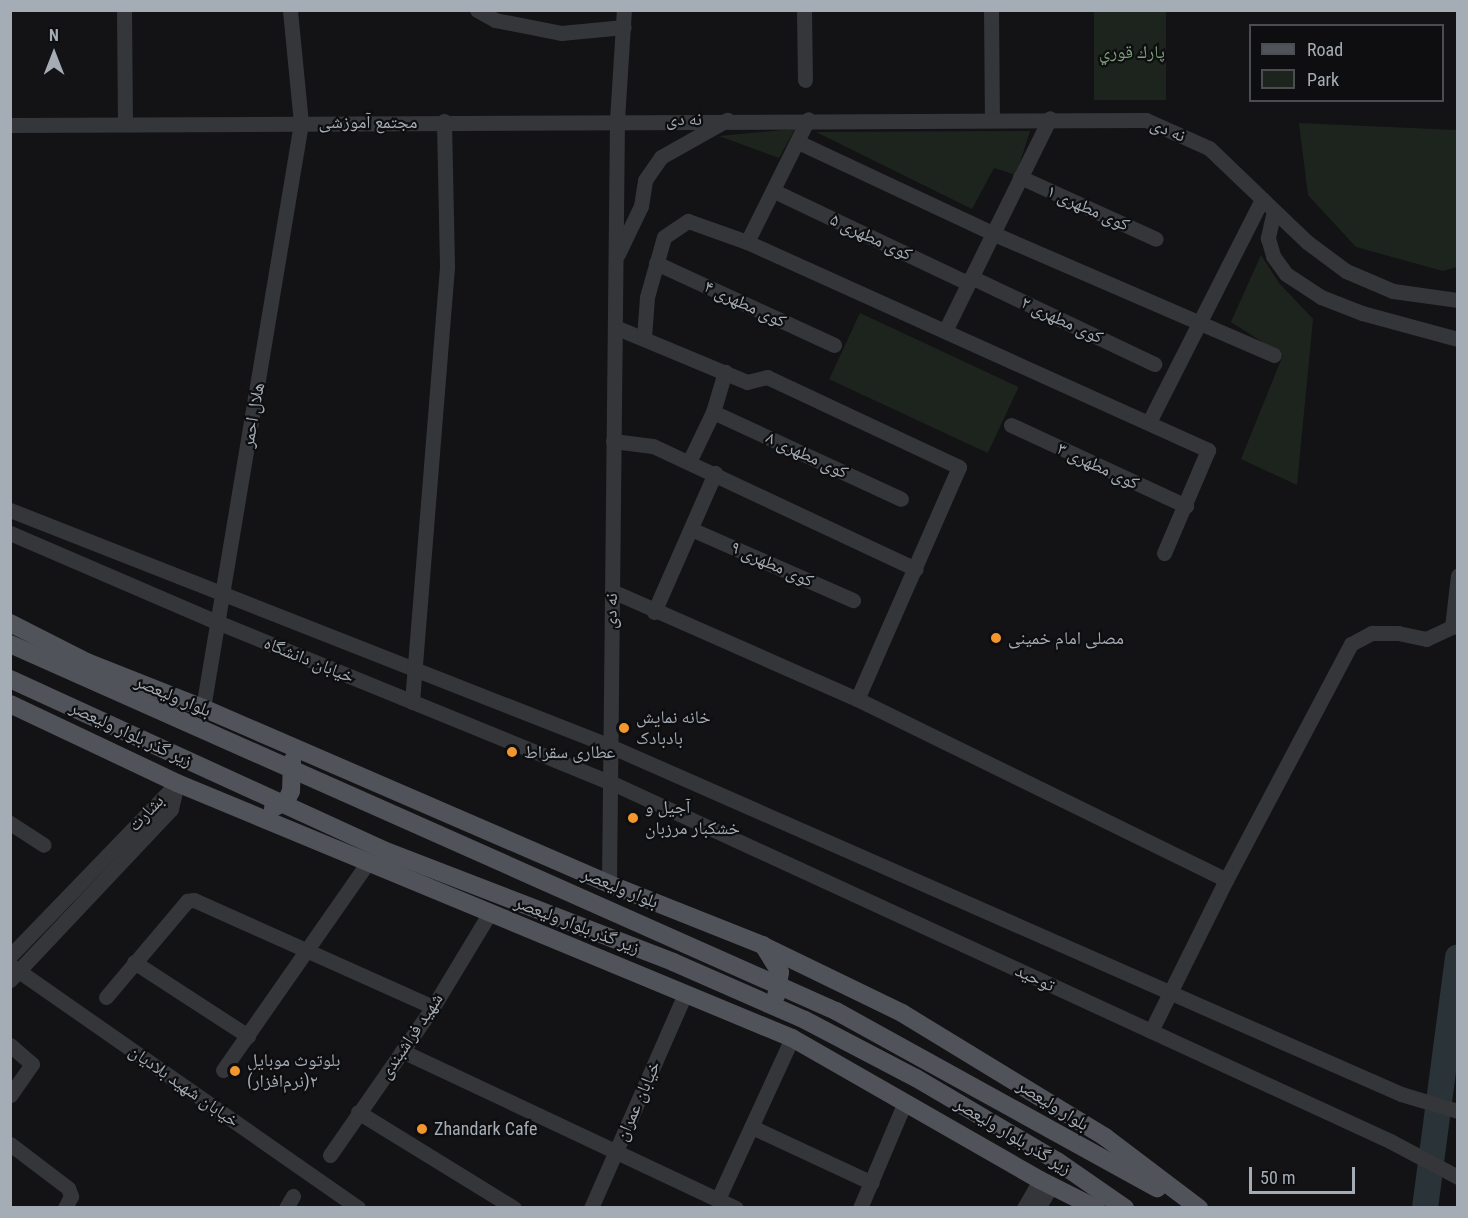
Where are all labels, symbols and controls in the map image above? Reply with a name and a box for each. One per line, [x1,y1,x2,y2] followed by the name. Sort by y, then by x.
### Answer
[24,24,84,84] north arrow
[1249,24,1444,102] legend
[49,26,59,45] text: N
[1307,39,1343,60] text: Road
[1099,41,1165,63] park label: پارك قوري
[1307,69,1339,90] text: Park
[666,108,702,130] street label: نه دی
[319,111,417,133] street label: مجتمع آموزشی
[1147,113,1189,147] street label: نه دی
[1043,180,1133,236] street label: کوی مطهری ۱
[826,209,916,265] street label: کوی مطهری ۵
[700,276,790,332] street label: کوی مطهری ۴
[1017,292,1107,348] street label: کوی مطهری ۲
[237,381,269,449] street label: هلال احمر
[762,427,852,483] street label: کوی مطهری ۸
[1053,438,1143,494] street label: کوی مطهری ۳
[727,536,817,592] street label: کوی مطهری ۹
[600,593,622,629] street label: نه دی
[1008,627,1124,649] place label: مصلی امام خمینی
[989,631,1003,645] marker: مصلی امام خمینی
[261,632,357,688] street label: خیابان دانشگاه
[132,670,214,722] street label: بلوار ولیعصر
[67,696,195,772] street label: زیر گذر بلوار ولیعصر
[636,707,711,750] place label: خانه نمایش بادبادک
[617,721,631,735] marker: خانه نمایش بادبادک
[524,741,615,763] place label: عطاری سقراط
[505,745,519,759] marker: عطاری سقراط
[124,790,168,836] street label: بشارت
[645,797,740,840] place label: آجیل و خشکبار مرزبان
[626,811,640,825] marker: آجیل و خشکبار مرزبان
[579,863,661,913] street label: بلوار ولیعصر
[511,891,643,959] street label: زیر گذر بلوار ولیعصر
[1012,960,1058,996] street label: توحید
[374,989,448,1083] street label: شهید فراشبندی
[125,1040,243,1132] street label: خیابان شهید بلادیان
[247,1050,340,1092] place label: بلوتوث موبایل (نرم‌افزار)۲
[611,1058,665,1144] street label: خیابان عمران
[228,1064,242,1078] marker: بلوتوث موبایل (نرم‌افزار)۲
[1013,1074,1093,1136] street label: بلوار ولیعصر
[951,1093,1075,1179] street label: زیر گذر بلوار ولیعصر
[434,1118,537,1140] place label: Zhandark Cafe
[415,1122,429,1136] marker: Zhandark Cafe
[1252,1155,1358,1193] scale bar
[1260,1167,1295,1188] text: 50 m

